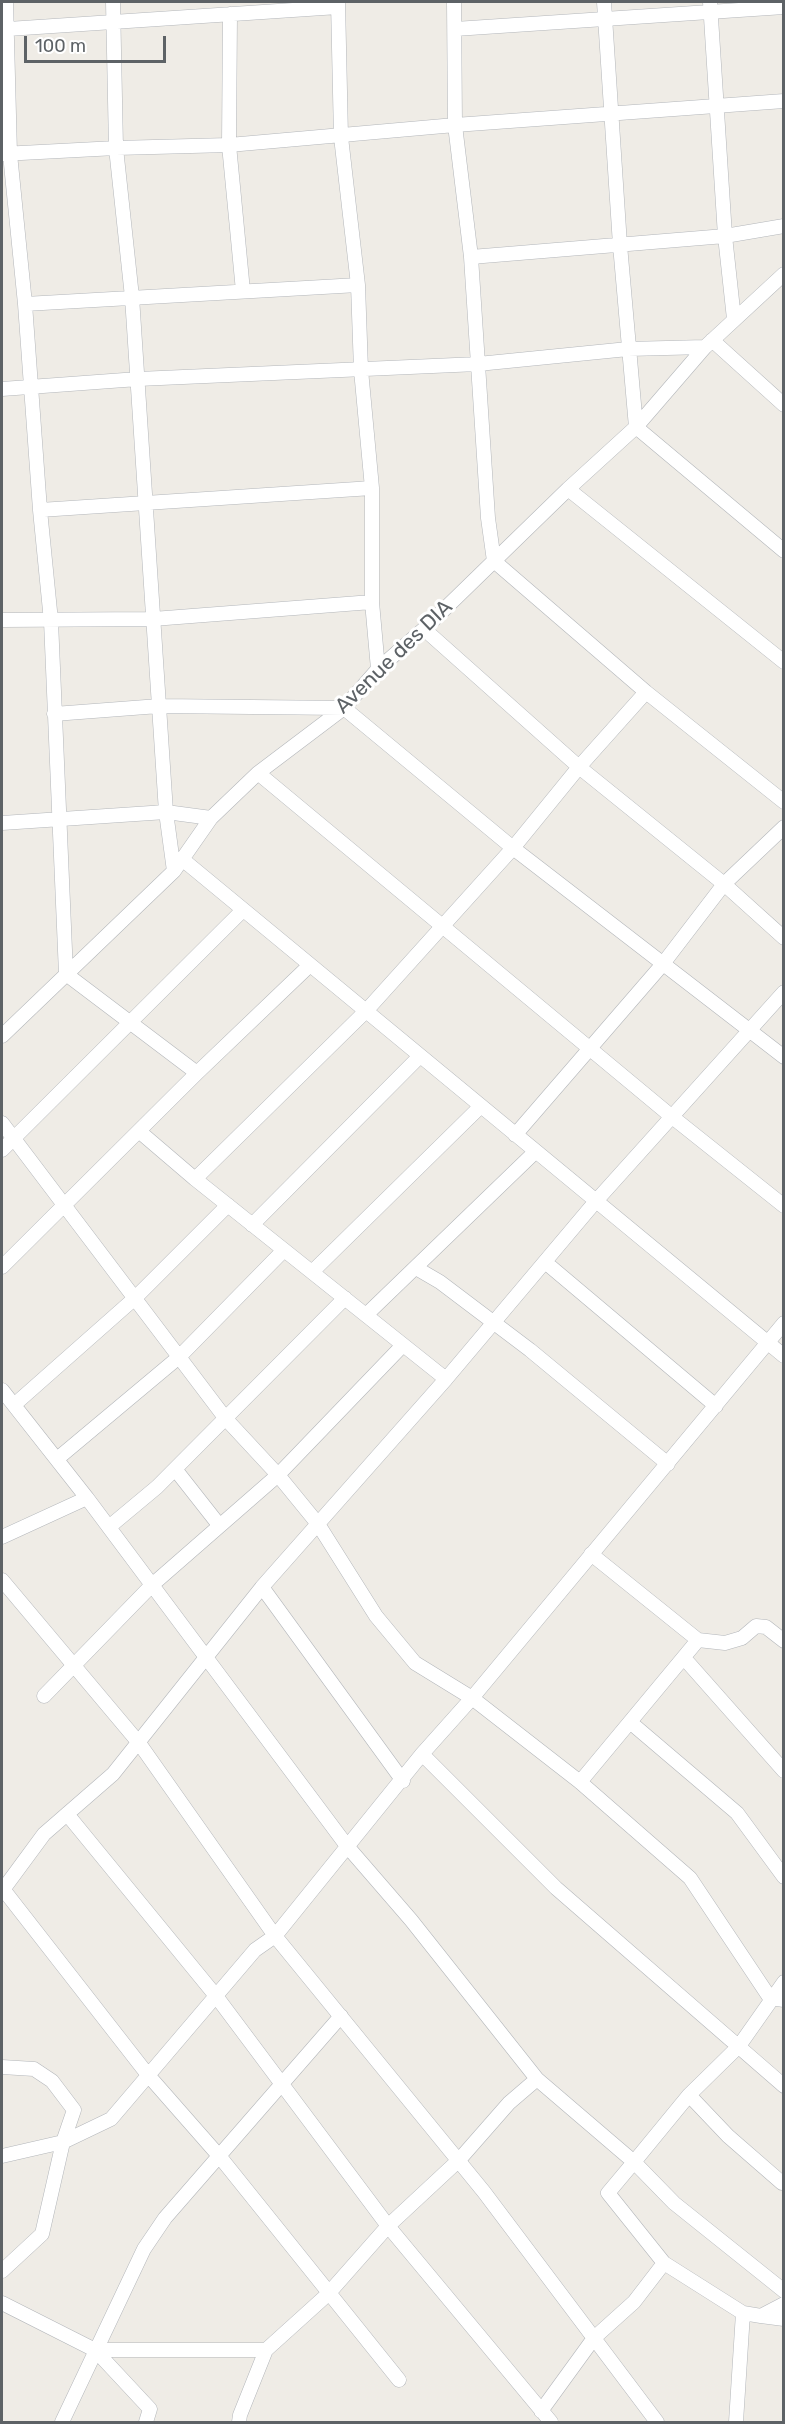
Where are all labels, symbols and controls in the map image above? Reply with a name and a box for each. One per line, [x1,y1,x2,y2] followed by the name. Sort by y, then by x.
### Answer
[27,24,170,62] scale bar
[35,35,86,57] text: 100 m
[330,595,458,719] street label: Avenue des DIA

